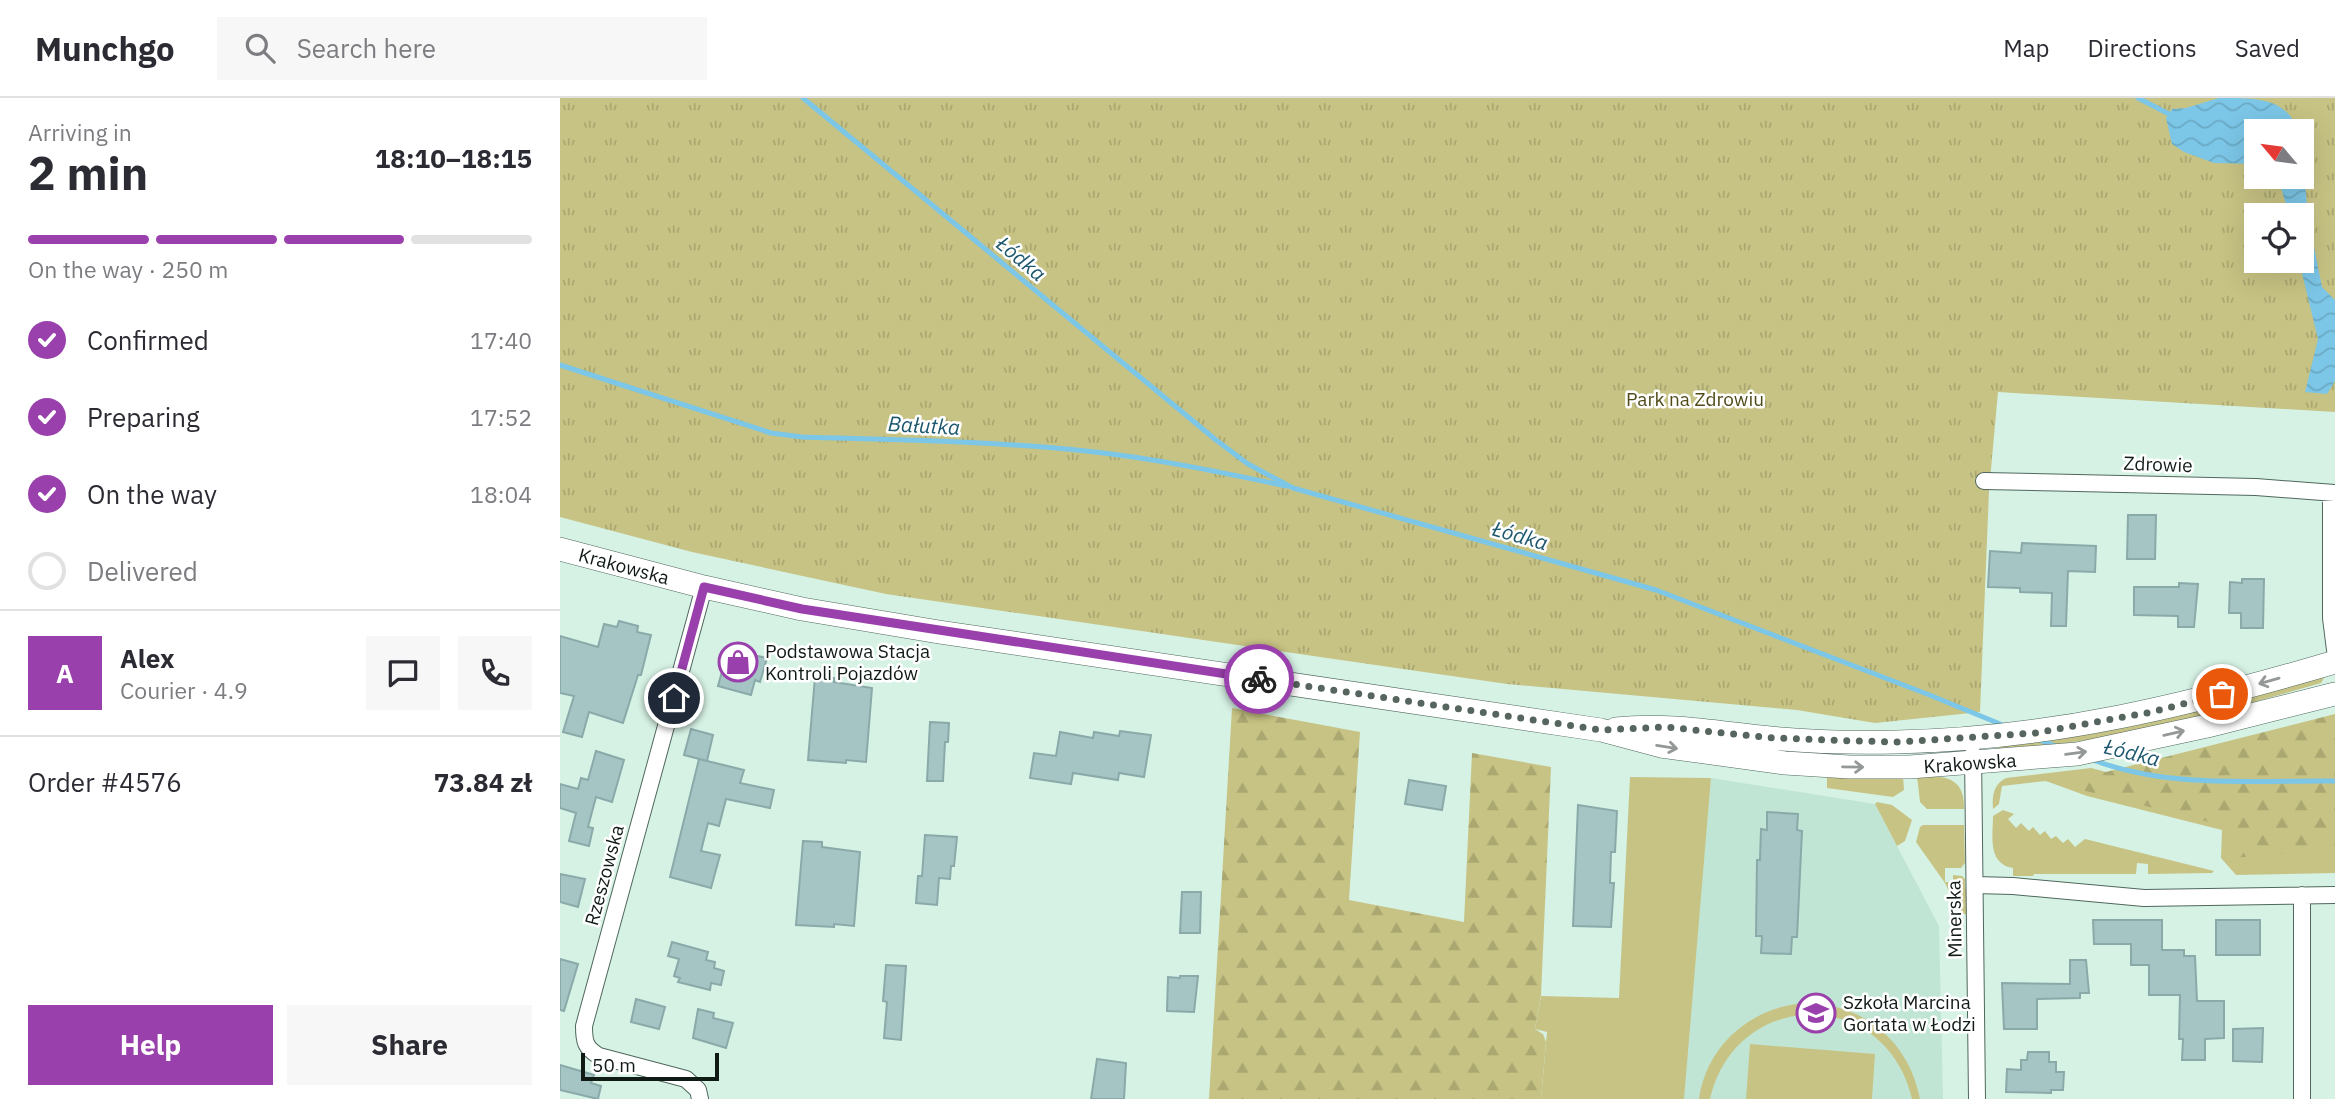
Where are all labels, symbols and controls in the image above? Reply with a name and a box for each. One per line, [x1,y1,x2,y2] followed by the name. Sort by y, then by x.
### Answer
[217,17,707,80] search box
[35,27,175,70] text: Munchgo
[241,29,279,67] icon: search
[297,31,436,65] text: Search here
[2003,32,2049,64] text: Map
[2087,32,2197,64] text: Directions
[2235,32,2300,64] text: Saved
[28,117,132,147] text: Arriving in
[2244,119,2314,189] north arrow
[2244,119,2314,273] map controls
[375,141,532,175] text: 18:10–18:15
[28,143,148,203] text: 2 min
[2244,203,2314,273] button: locate
[990,229,1052,287] water label: Łódka
[28,254,228,284] text: On the way · 250 m
[28,321,66,359] icon: check
[87,323,209,357] text: Confirmed
[470,325,532,355] text: 17:40
[1626,387,1764,411] park label: Park na Zdrowiu
[28,398,66,436] icon: check
[87,400,200,434] text: Preparing
[470,402,532,432] text: 17:52
[887,409,961,441] water label: Bałutka
[2123,451,2193,477] street label: Zdrowie
[28,475,66,513] icon: check
[87,477,217,511] text: On the way
[470,479,532,509] text: 18:04
[1488,514,1551,556] water label: Łódka
[576,542,672,590] street label: Krakowska
[87,554,198,588] text: Delivered
[366,636,440,710] button: chat
[458,636,532,710] button: phone
[765,639,930,685] place label: Podstawowa Stacja Kontroli Pojazdów
[120,641,174,675] text: Alex
[717,641,759,683] shop icon: Podstawowa Stacja Kontroli Pojazdów
[1224,644,1294,714] courier
[56,656,74,690] text: A
[1240,660,1278,698] icon: bike
[2192,664,2252,724] pin
[644,668,704,728] pin
[120,675,248,705] text: Courier · 4.9
[2203,675,2241,713] icon: bag
[2259,675,2281,688] one-way arrow
[655,679,693,717] icon: home
[2163,726,2185,739] one-way arrow
[2100,731,2163,772] water label: Łódka
[1655,741,1678,754] one-way arrow
[2064,747,2087,760] one-way arrow
[1923,748,2017,778] street label: Krakowska
[1842,760,1865,774] one-way arrow
[28,765,182,799] text: Order #4576
[434,765,532,799] text: 73.84 zł
[579,822,629,928] street label: Rzeszowska
[1941,880,1967,958] street label: Minerska
[1843,990,1976,1036] place label: Szkoła Marcina Gortata w Łodzi
[1795,992,1837,1034] school or university icon: Szkoła Marcina Gortata w Łodzi
[28,1005,273,1085] button: Help
[287,1005,532,1085] button: Share
[581,1050,719,1082] scale bar
[592,1053,636,1077] text: 50 m

